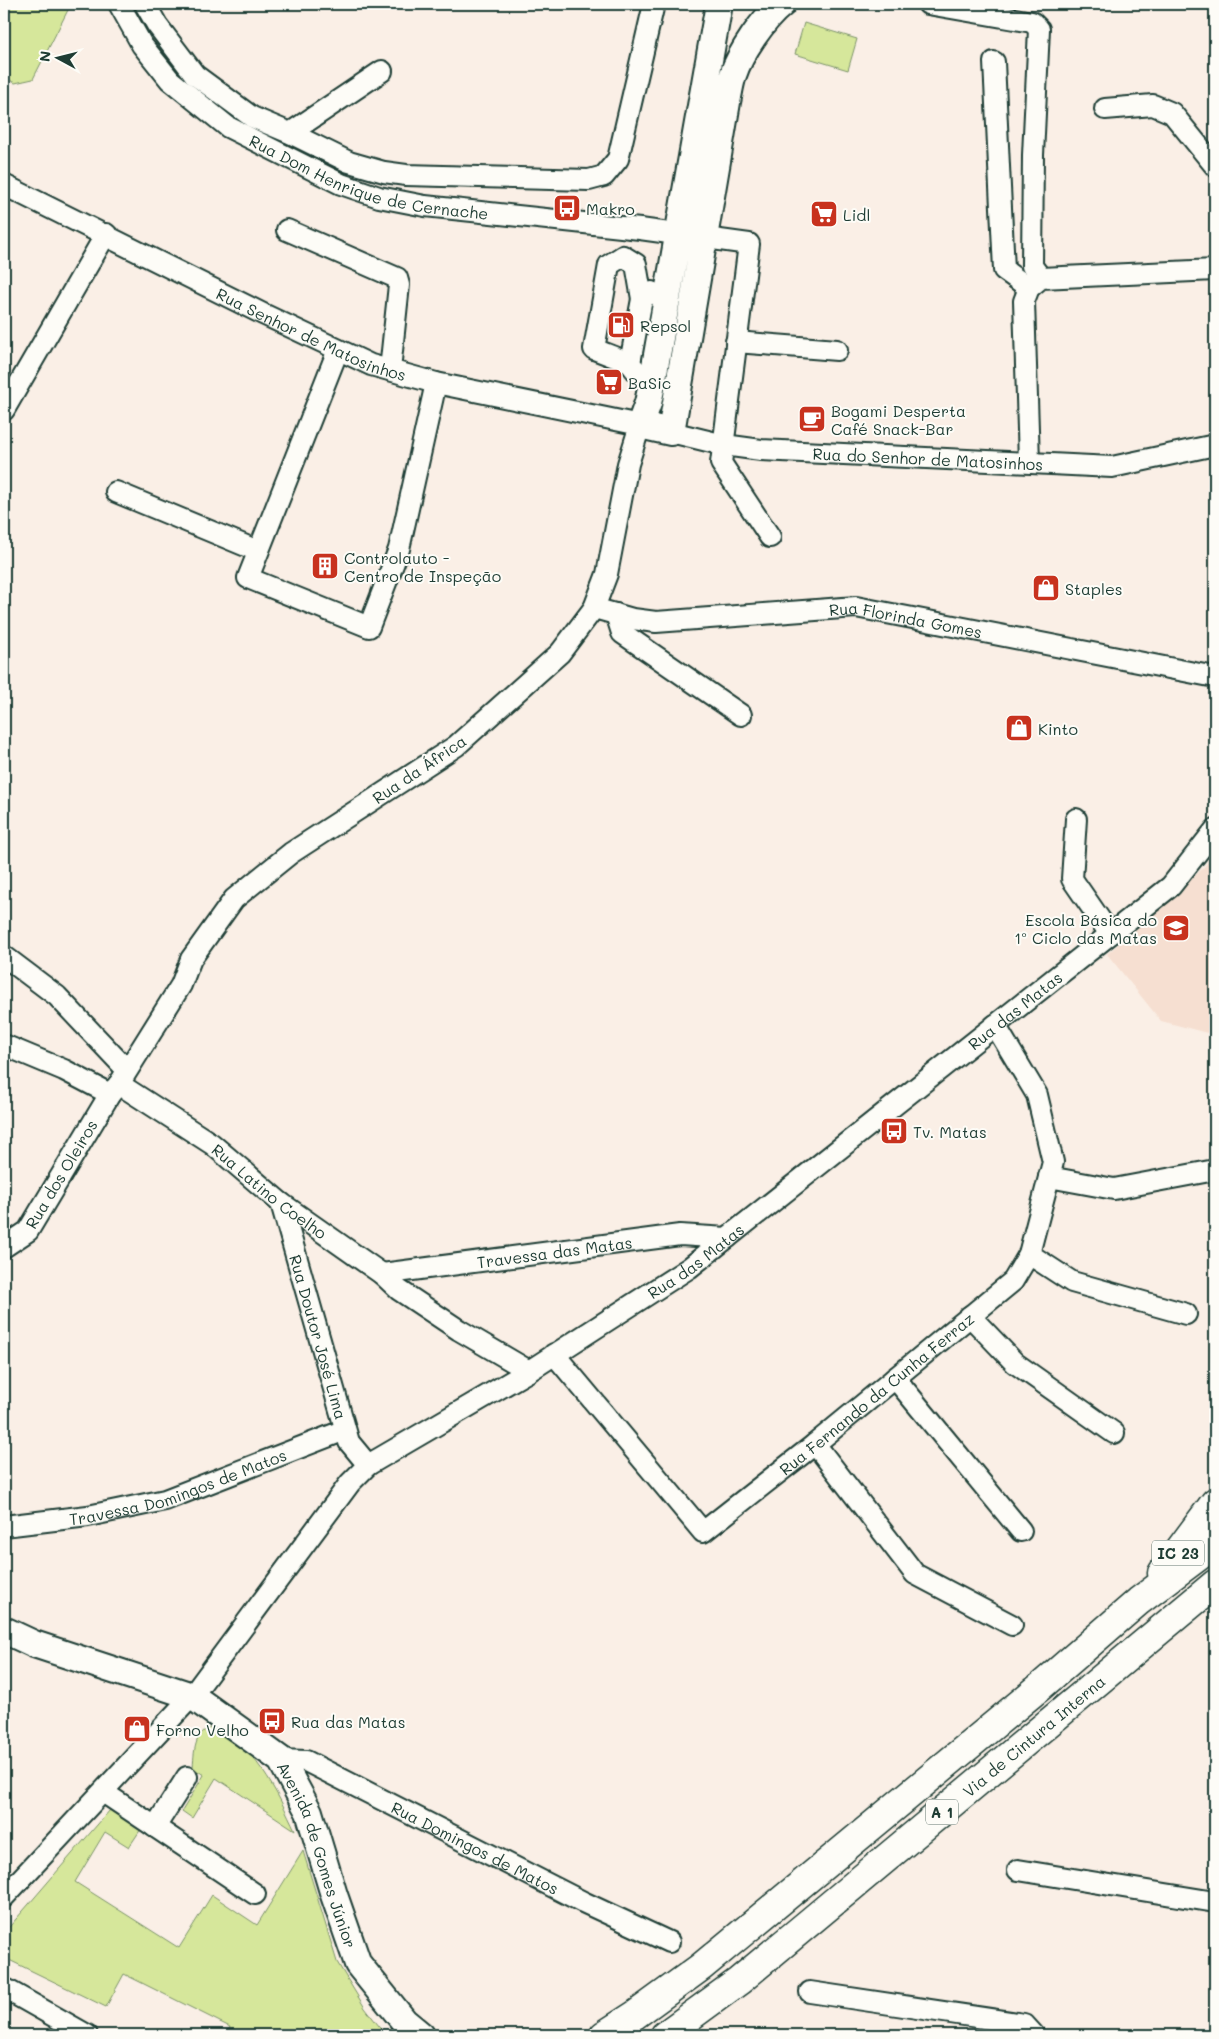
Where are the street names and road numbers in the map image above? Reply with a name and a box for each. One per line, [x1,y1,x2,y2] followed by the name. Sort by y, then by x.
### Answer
[246,129,489,223] street label: Rua Dom Henrique de Cernache
[213,282,409,385] street label: Rua Senhor de Matosinhos
[812,442,1044,474] street label: Rua do Senhor de Matosinhos
[828,596,984,642] street label: Rua Florinda Gomes
[368,730,470,808] street label: Rua da África
[963,966,1066,1054] street label: Rua das Matas
[20,1116,102,1232] street label: Rua dos Oleiros
[208,1138,331,1243] street label: Rua Latino Coelho
[643,1218,748,1303] street label: Rua das Matas
[476,1231,633,1272] street label: Travessa das Matas
[286,1252,352,1421] street label: Rua Doutor José Lima
[774,1307,978,1479] street label: Rua Fernando da Cunha Ferraz
[68,1443,289,1529] street label: Travessa Domingos de Matos
[1152,1540,1204,1566] road number: IC 23
[958,1670,1109,1801] street label: Via de Cintura Interna
[273,1758,362,1951] street label: Avenida de Gomes Júnior
[388,1796,563,1899] street label: Rua Domingos de Matos
[926,1800,958,1824] road number: A 1

